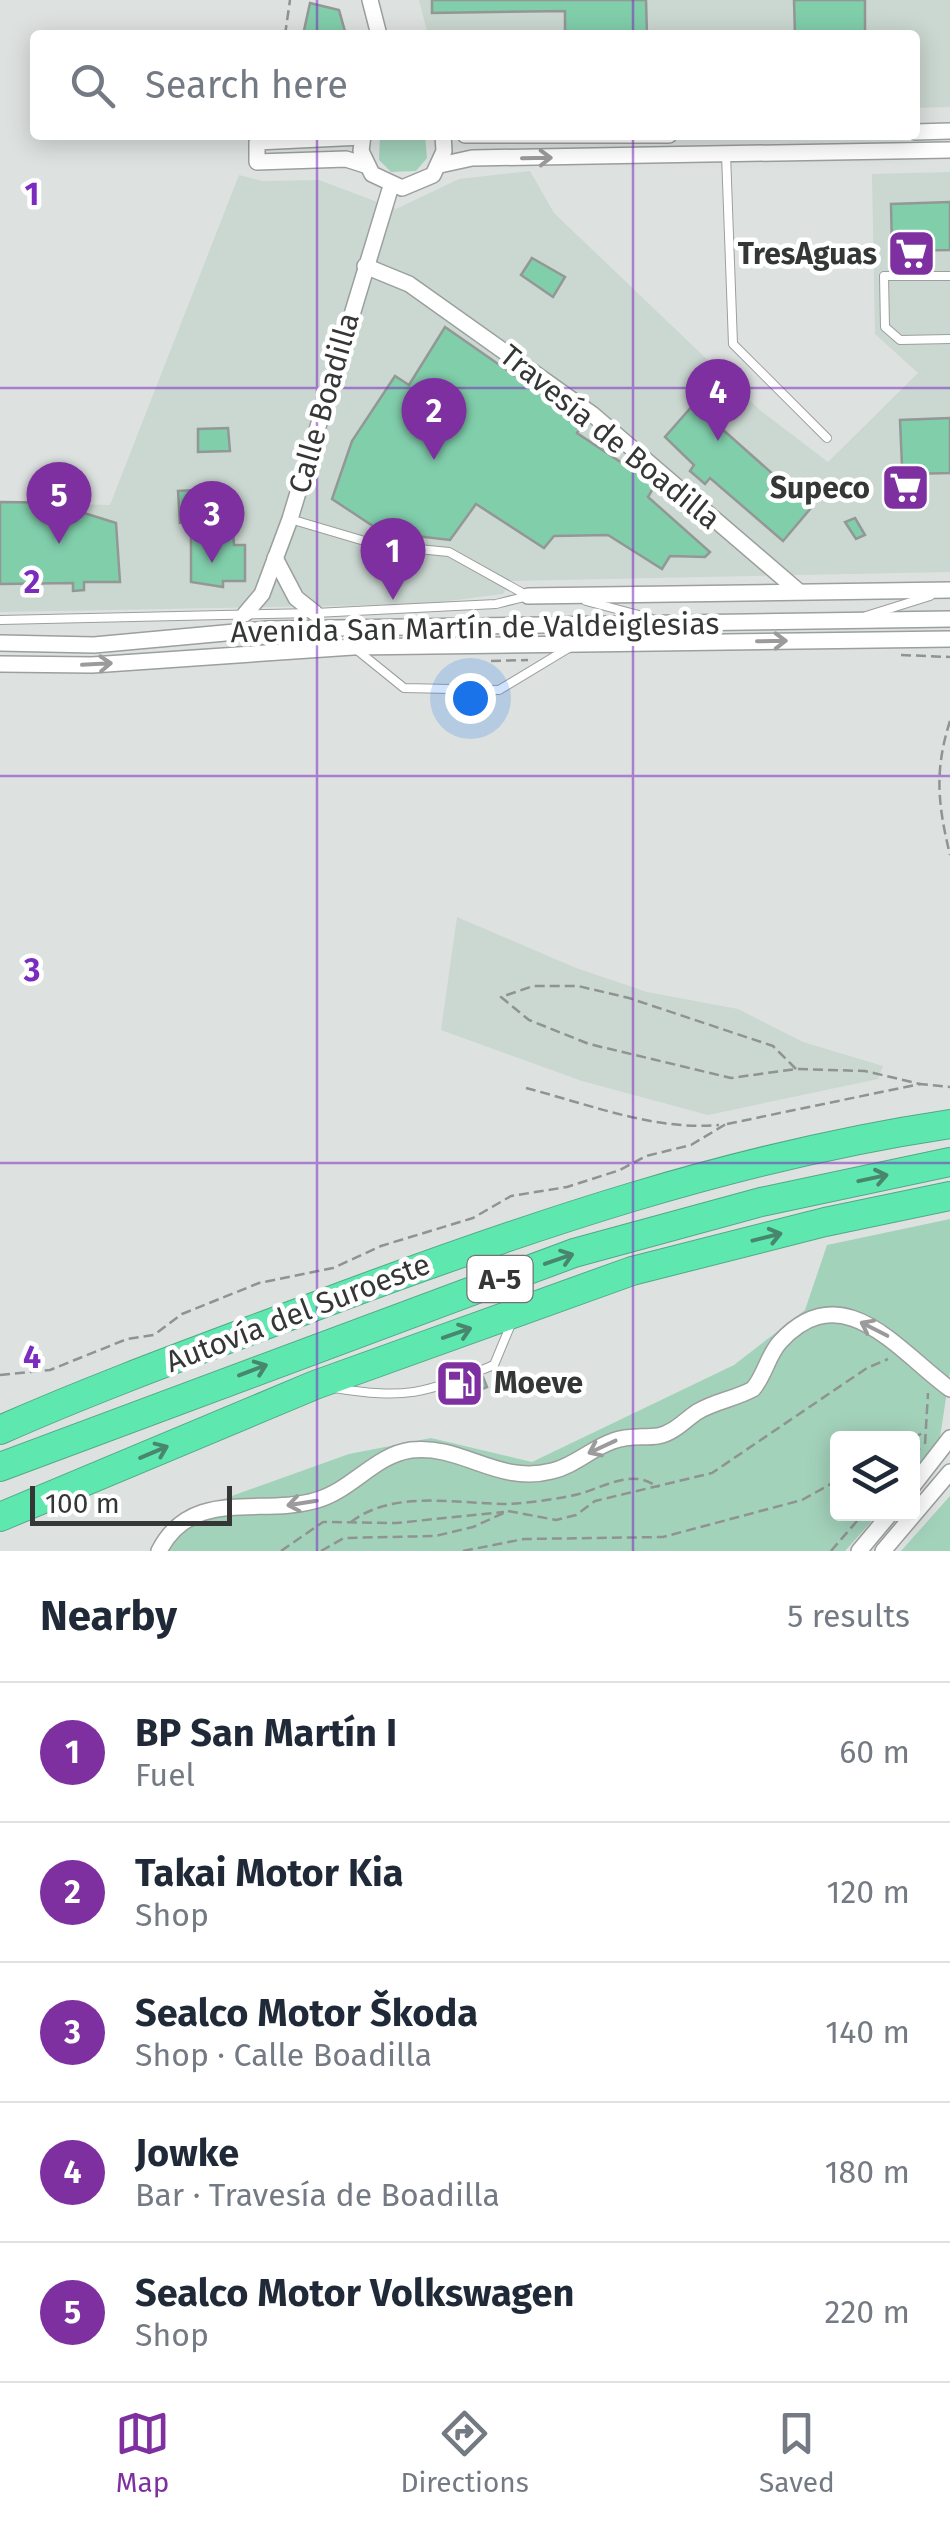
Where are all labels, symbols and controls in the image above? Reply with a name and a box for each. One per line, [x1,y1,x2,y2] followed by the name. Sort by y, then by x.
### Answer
[30,30,920,140] search box
[65,58,120,113] icon: search
[145,62,348,108] text: Search here
[520,148,552,167] one-way arrow
[25,175,39,213] text: 1
[886,228,938,280] supermarket icon: TresAguas
[738,236,877,272] place label: TresAguas
[281,309,367,497] street label: Calle Boadilla
[493,337,727,537] street label: Travesía de Boadilla
[686,358,750,441] pin: 4
[402,378,466,460] pin: 2
[27,462,92,544] pin: 5
[879,462,931,514] supermarket icon: Supeco
[770,470,870,506] place label: Supeco
[180,480,244,563] pin: 3
[360,518,426,600] pin: 1
[24,563,40,601] text: 2
[230,606,720,650] street label: Avenida San Martín de Valdeiglesias
[755,632,787,651] one-way arrow
[81,654,113,673] one-way arrow
[445,673,496,724] your location
[23,951,40,989] text: 3
[857,1168,889,1186] one-way arrow
[751,1226,782,1245] one-way arrow
[161,1246,435,1380] street label: Autovía del Suroeste
[542,1248,574,1266] one-way arrow
[468,1256,532,1302] road number: A-5
[859,1319,889,1338] one-way arrow
[440,1323,471,1341] one-way arrow
[23,1338,41,1376] text: 4
[433,1357,485,1409] fuel station icon: Moeve
[237,1360,268,1378] one-way arrow
[494,1365,583,1401] place label: Moeve
[830,1431,920,1521] map controls
[830,1431,920,1521] button: layers
[588,1438,618,1457] one-way arrow
[139,1442,169,1460] one-way arrow
[30,1481,232,1526] scale bar
[45,1487,120,1520] text: 100 m
[286,1494,319,1512] one-way arrow
[40,1591,177,1641] text: Nearby
[787,1597,910,1635] text: 5 results
[135,1710,397,1756] text: BP San Martín I
[65,1733,80,1771] text: 1
[839,1733,910,1771] text: 60 m
[135,1756,195,1794] text: Fuel
[135,1850,403,1896] text: Takai Motor Kia
[64,1873,81,1911] text: 2
[827,1873,910,1911] text: 120 m
[135,1896,209,1934] text: Shop
[135,1990,478,2036] text: Sealco Motor Škoda
[64,2013,81,2051] text: 3
[825,2013,910,2051] text: 140 m
[135,2036,432,2074] text: Shop · Calle Boadilla
[135,2130,239,2176] text: Jowke
[63,2153,82,2191] text: 4
[825,2153,910,2191] text: 180 m
[135,2176,500,2214] text: Bar · Travesía de Boadilla
[135,2270,574,2316] text: Sealco Motor Volkswagen
[64,2293,81,2331] text: 5
[825,2293,910,2331] text: 220 m
[135,2316,209,2354] text: Shop
[115,2406,170,2499] tab: Map
[400,2406,529,2499] tab: Directions
[759,2406,835,2499] tab: Saved

